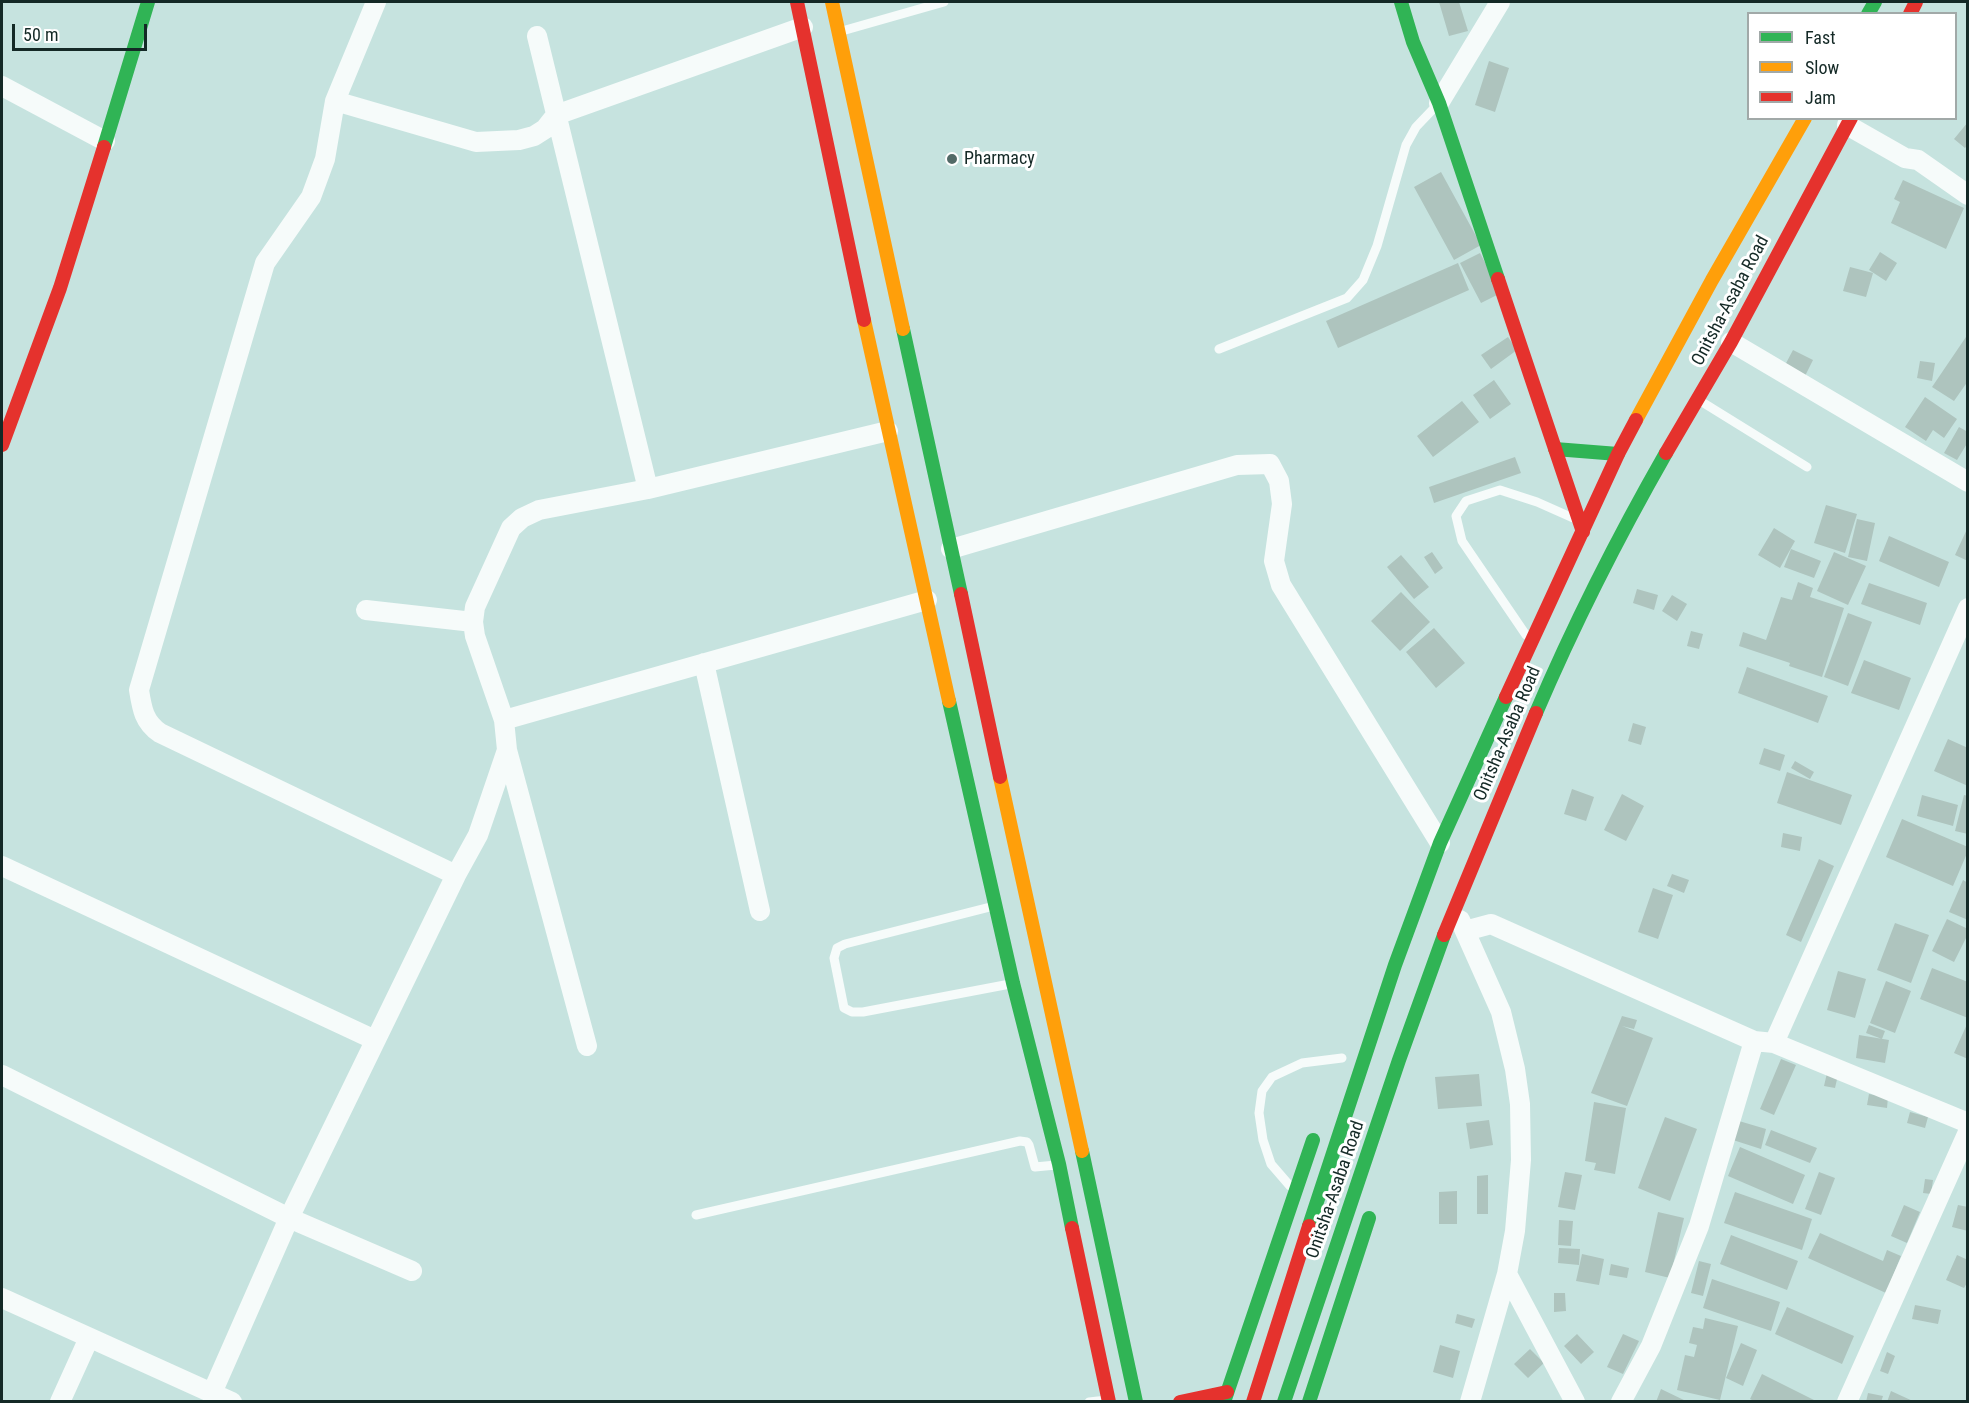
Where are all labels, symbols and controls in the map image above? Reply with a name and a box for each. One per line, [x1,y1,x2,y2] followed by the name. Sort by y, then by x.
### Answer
[15,12,150,50] scale bar
[1747,12,1957,120] legend
[23,24,58,45] text: 50 m
[1805,27,1836,48] text: Fast
[1805,57,1839,78] text: Slow
[1805,87,1836,108] text: Jam
[964,148,1035,170] place label: Pharmacy
[945,152,959,166] marker: Pharmacy
[1688,232,1774,370] street label: Onitsha-Asaba Road
[1470,664,1546,804] street label: Onitsha-Asaba Road
[1302,1118,1370,1262] street label: Onitsha-Asaba Road

